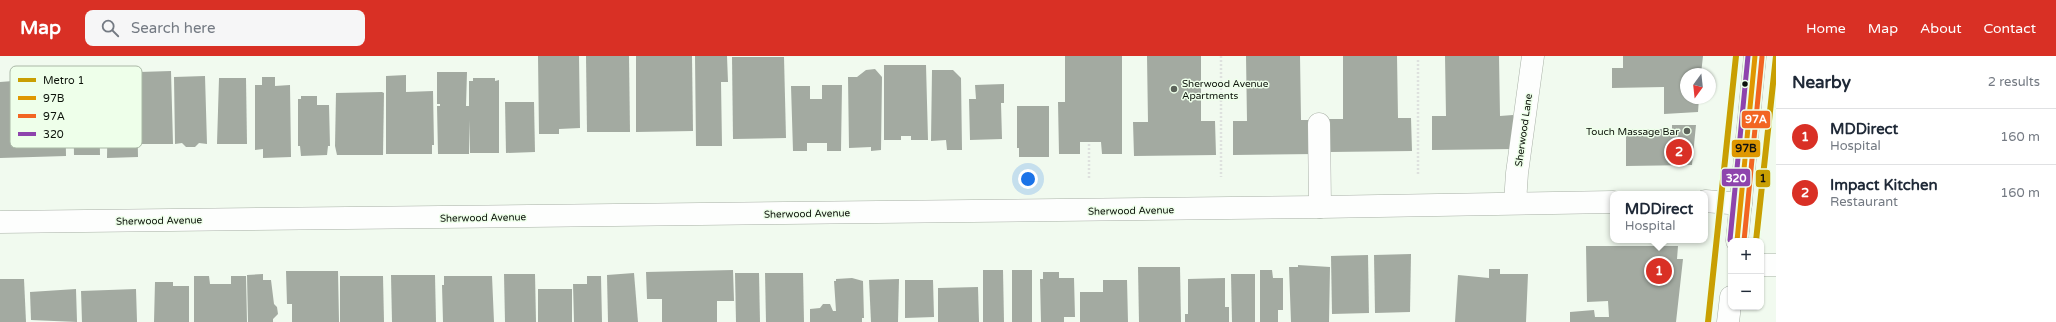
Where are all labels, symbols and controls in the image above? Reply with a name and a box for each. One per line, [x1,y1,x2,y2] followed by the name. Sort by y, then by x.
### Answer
[85,10,365,46] search box
[20,17,61,39] text: Map
[99,17,121,39] icon: search
[131,19,215,37] text: Search here
[1806,20,1846,37] text: Home
[1868,20,1898,37] text: Map
[1920,20,1962,37] text: About
[1984,20,2036,37] text: Contact
[10,66,142,148] legend
[1680,68,1716,104] north arrow
[1792,72,1851,93] text: Nearby
[43,74,84,87] text: Metro 1
[1988,74,2040,90] text: 2 results
[1182,78,1269,102] place label: Sherwood Avenue Apartments
[1740,79,1750,89] unlabelled marker
[1169,84,1179,94] marker: Sherwood Avenue Apartments
[43,92,65,105] text: 97B
[1513,92,1535,167] street label: Sherwood Lane
[43,110,65,123] text: 97A
[1741,110,1771,129] line badge: 97A
[1745,113,1767,126] text: 97A
[1830,120,1898,138] text: MDDirect
[1586,126,1679,138] place label: Touch Massage Bar
[1682,126,1692,136] marker: Touch Massage Bar
[43,128,64,141] text: 320
[1801,129,1809,145] text: 1
[2000,129,2040,145] text: 160 m
[1666,137,1692,167] pin: 2
[1830,138,1881,154] text: Hospital
[1731,139,1761,158] line badge: 97B
[1735,142,1757,155] text: 97B
[1721,168,1751,187] line badge: 320
[1018,169,1038,189] your location
[1755,169,1771,188] line badge: 1
[1726,172,1746,185] text: 320
[1760,172,1767,185] text: 1
[1830,176,1938,194] text: Impact Kitchen
[1801,185,1809,201] text: 2
[2000,185,2040,201] text: 160 m
[1610,191,1708,243] popup
[1830,194,1898,210] text: Restaurant
[1625,200,1693,218] text: MDDirect
[1088,204,1175,218] street label: Sherwood Avenue
[764,207,851,221] street label: Sherwood Avenue
[440,211,527,225] street label: Sherwood Avenue
[116,214,203,228] street label: Sherwood Avenue
[1625,218,1676,234] text: Hospital
[1728,238,1764,310] map controls
[1728,238,1764,274] button: +
[1646,256,1672,286] pin: 1
[1728,274,1764,310] button: −

